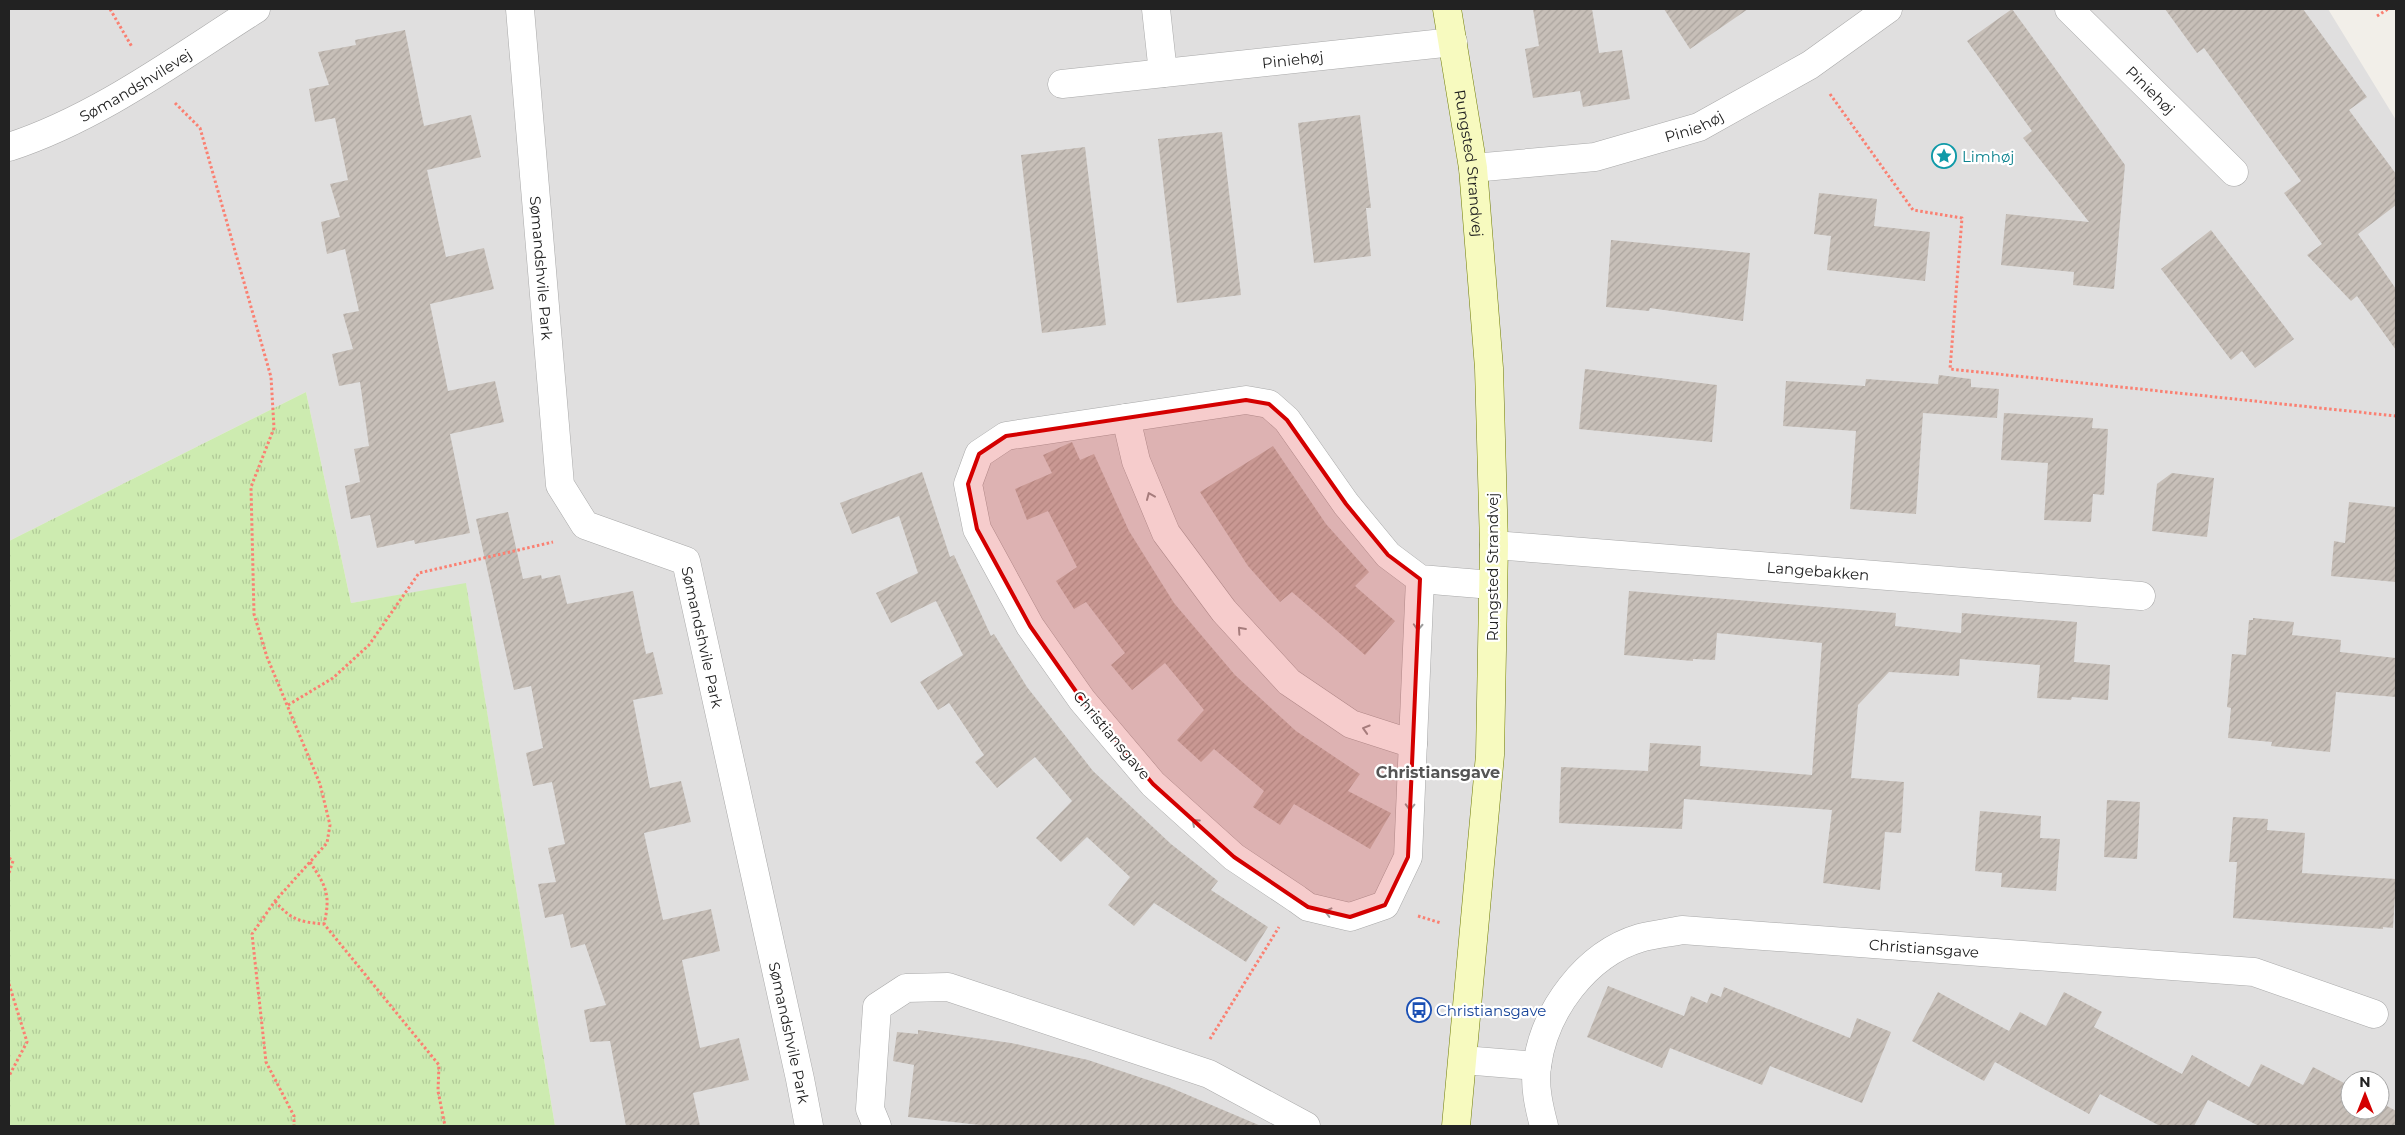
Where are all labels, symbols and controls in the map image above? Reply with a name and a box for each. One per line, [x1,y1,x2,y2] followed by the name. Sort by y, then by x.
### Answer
[76,44,195,126] street label: Sømandshvilevej
[1261,46,1324,72] street label: Piniehøj
[2122,61,2179,118] street label: Piniehøj
[1451,88,1488,238] street label: Rungsted Strandvej
[1662,106,1726,146] street label: Piniehøj
[1931,143,1957,169] place icon: Limhøj
[1962,147,2014,166] place label: Limhøj
[526,195,557,341] street label: Sømandshvile Park
[1146,492,1157,501] one-way arrow
[1483,493,1502,641] street label: Rungsted Strandvej
[1766,557,1870,584] street label: Langebakken
[678,564,728,710] street label: Sømandshvile Park
[1413,624,1424,632] one-way arrow
[1238,626,1247,635] one-way arrow
[1069,687,1155,783] street label: Christiansgave
[1363,725,1371,735] one-way arrow
[1376,763,1500,782] district label: Christiansgave
[1405,803,1416,811] one-way arrow
[1192,819,1201,828] one-way arrow
[1324,907,1333,918] one-way arrow
[1868,934,1980,961] street label: Christiansgave
[765,960,814,1105] street label: Sømandshvile Park
[1406,997,1432,1023] bus stop icon: Christiansgave
[1436,1001,1546,1020] place label: Christiansgave
[2340,1070,2390,1120] north arrow
[2359,1073,2371,1091] text: N

